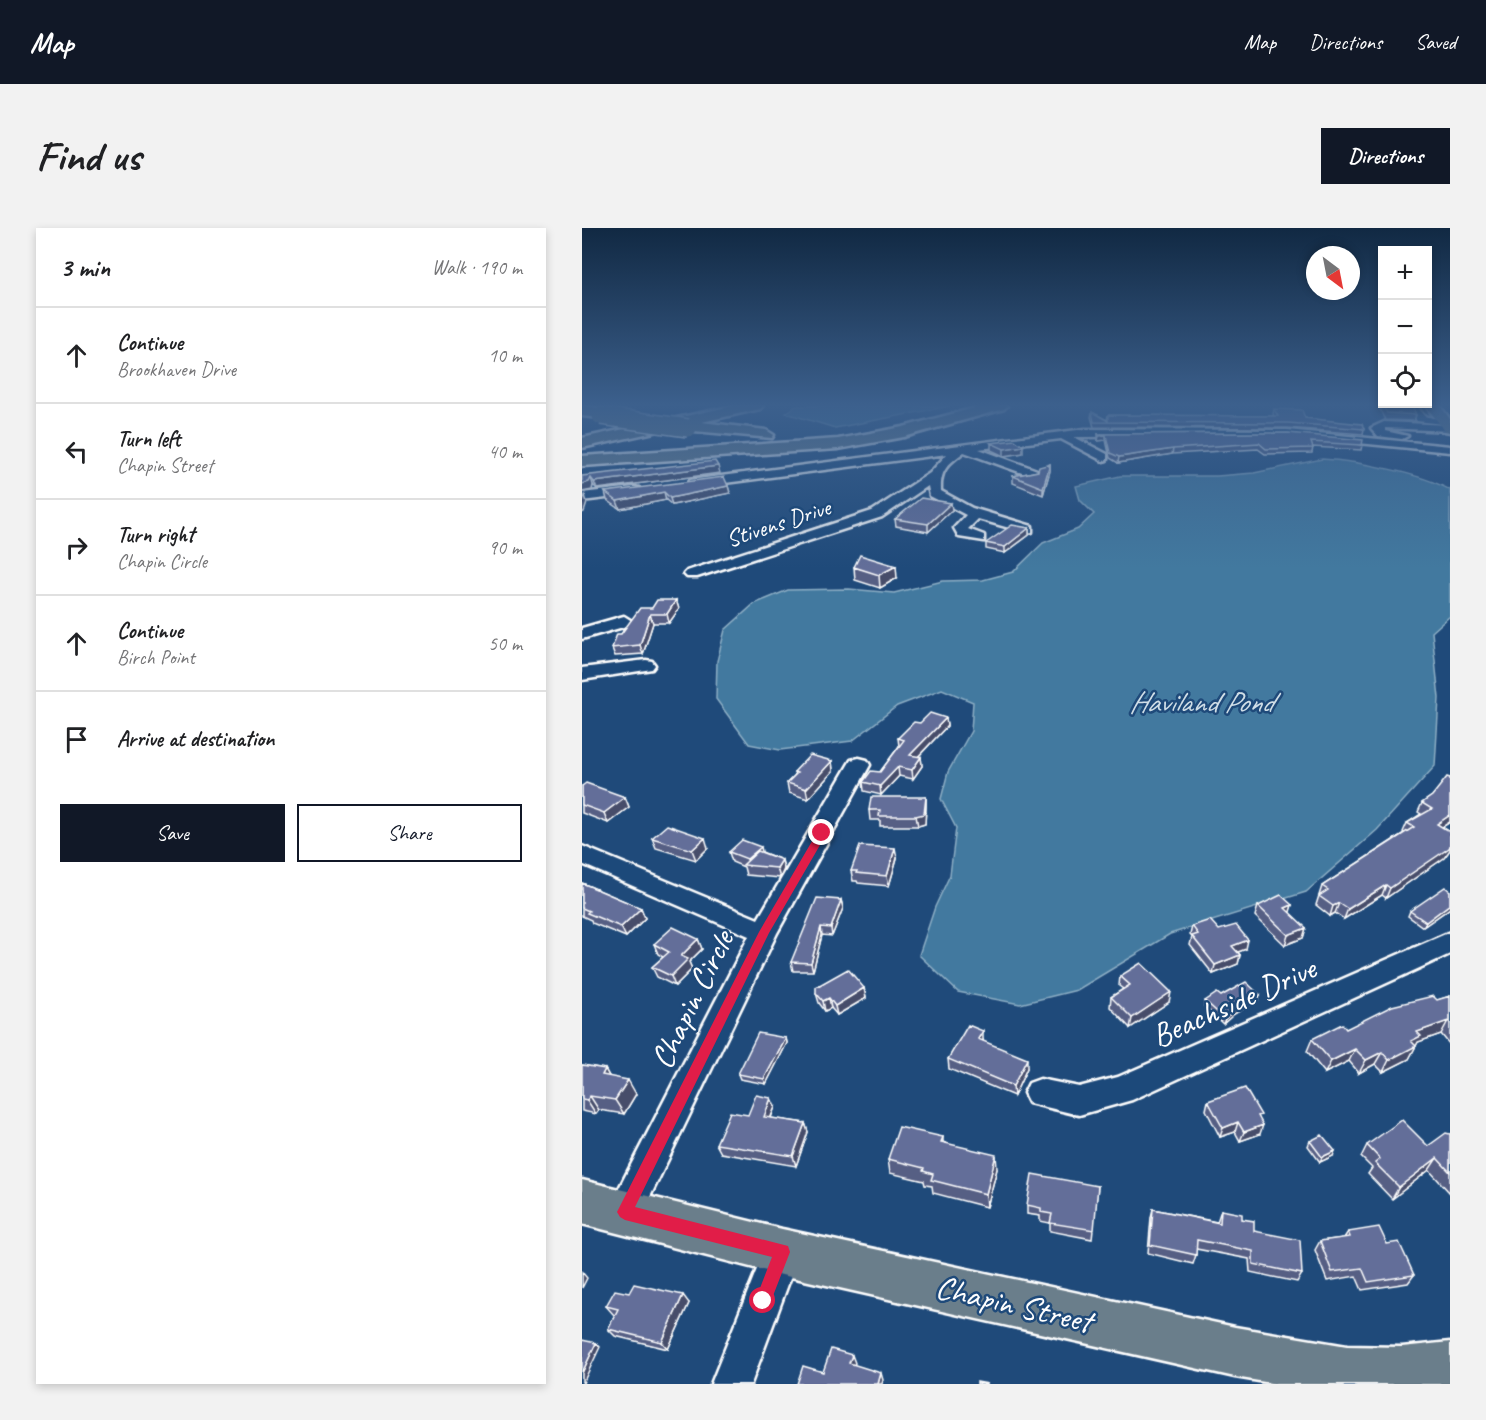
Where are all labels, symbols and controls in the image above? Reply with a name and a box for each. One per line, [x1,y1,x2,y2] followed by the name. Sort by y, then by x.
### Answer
[30,25,73,60] text: Map
[1244,29,1276,55] text: Map
[1309,29,1382,55] text: Directions
[1415,29,1456,55] text: Saved
[1321,128,1450,184] button: Directions
[36,130,141,183] text: Find us
[1306,246,1360,300] north arrow
[1378,246,1432,408] map controls
[1378,246,1432,300] button: +
[60,251,110,284] text: 3 min
[432,255,522,280] text: Walk · 190 m
[1378,300,1432,354] button: −
[117,329,183,357] text: Continue
[60,339,93,372] icon: ahead
[488,343,522,368] text: 10 m
[1378,354,1432,408] button: locate
[117,357,236,382] text: Brookhaven Drive
[117,425,181,453] text: Turn left
[60,435,93,468] icon: left
[488,439,522,464] text: 40 m
[117,453,213,478] text: Chapin Street
[722,491,836,554] street label: Stivens Drive
[117,521,194,549] text: Turn right
[60,531,93,564] icon: right
[488,535,522,560] text: 90 m
[117,549,207,574] text: Chapin Circle
[117,617,183,645] text: Continue
[60,627,93,660] icon: ahead
[488,631,522,656] text: 50 m
[117,645,195,670] text: Birch Point
[1129,683,1282,721] water label: Haviland Pond
[60,723,93,756] icon: arrive
[117,725,274,753] text: Arrive at destination
[60,804,285,862] button: Save
[297,804,522,862] button: Share
[808,819,834,845] route end
[641,922,744,1075] street label: Chapin Circle
[1145,946,1324,1057] street label: Beachside Drive
[932,1266,1100,1343] street label: Chapin Street
[749,1287,775,1313] route start

